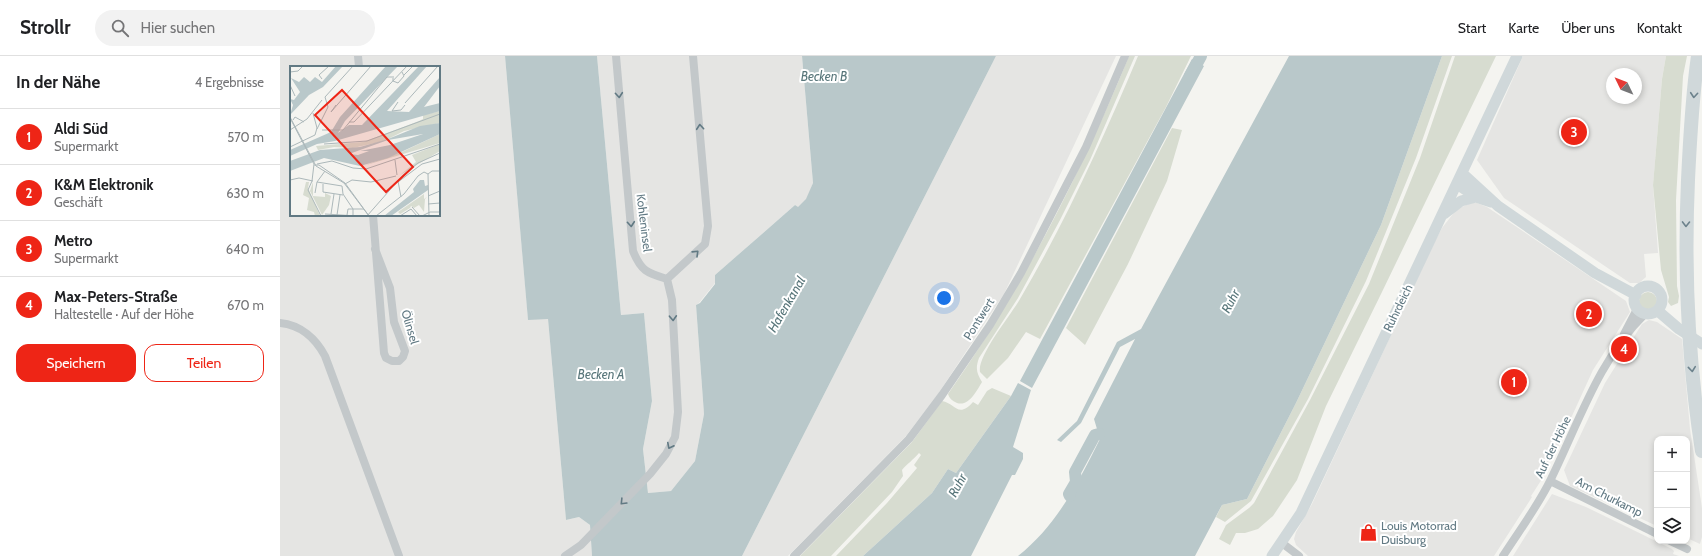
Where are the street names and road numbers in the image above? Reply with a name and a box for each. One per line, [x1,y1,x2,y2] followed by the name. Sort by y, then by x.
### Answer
[633,193,656,253] street label: Kohleninsel
[1380,282,1415,334] street label: Ruhrdeich
[960,295,997,342] street label: Pontwert
[398,308,423,346] street label: Ölinsel
[1531,413,1574,480] street label: Auf der Höhe
[1573,473,1645,520] street label: Am Churkamp

